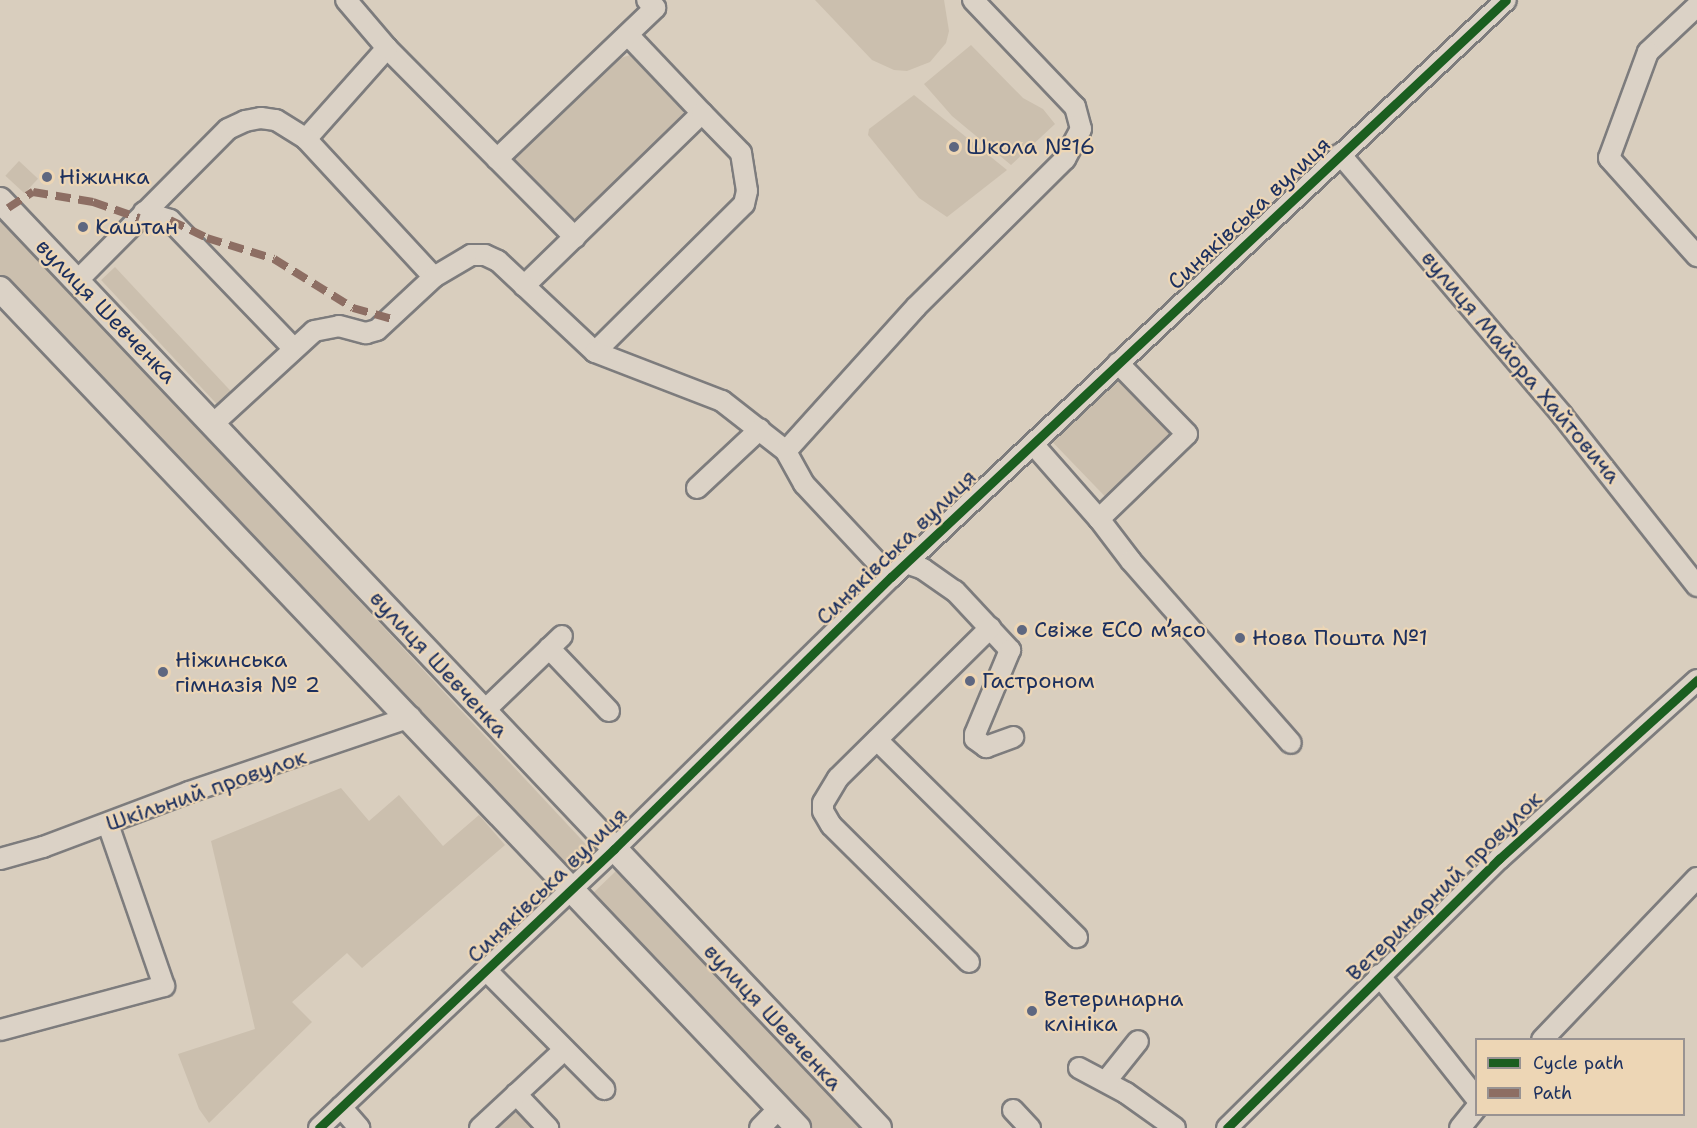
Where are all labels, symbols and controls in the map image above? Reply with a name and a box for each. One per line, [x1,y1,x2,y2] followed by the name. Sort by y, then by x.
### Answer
[1162,131,1336,295] street label: Синяківська вулиця
[966,134,1095,160] place label: Школа №16
[947,140,961,154] marker: Школа №16
[59,164,150,190] place label: Ніжинка
[40,170,54,184] marker: Ніжинка
[95,214,178,240] place label: Каштан
[76,220,90,234] marker: Каштан
[30,233,182,389] street label: вулиця Шевченка
[1416,245,1626,489] street label: вулиця Майора Хайтовича
[810,464,982,630] street label: Синяківська вулиця
[364,585,514,743] street label: вулиця Шевченка
[1034,617,1206,643] place label: Свіже ECO м’ясо
[1015,623,1029,637] marker: Свіже ECO м’ясо
[1252,625,1428,651] place label: Нова Пошта №1
[1233,631,1247,645] marker: Нова Пошта №1
[175,646,320,698] place label: Ніжинська гімназія № 2
[156,665,170,679] marker: Ніжинська гімназія № 2
[982,668,1095,694] place label: Гастроном
[963,674,977,688] marker: Гастроном
[102,743,310,837] street label: Шкільний провулок
[1341,786,1547,986] street label: Ветеринарний провулок
[461,802,633,968] street label: Синяківська вулиця
[698,938,848,1096] street label: вулиця Шевченка
[1044,985,1183,1036] place label: Ветеринарна клініка
[1025,1004,1039,1018] marker: Ветеринарна клініка
[1475,1038,1685,1116] legend
[1533,1051,1624,1075] text: Cycle path
[1533,1081,1572,1105] text: Path

